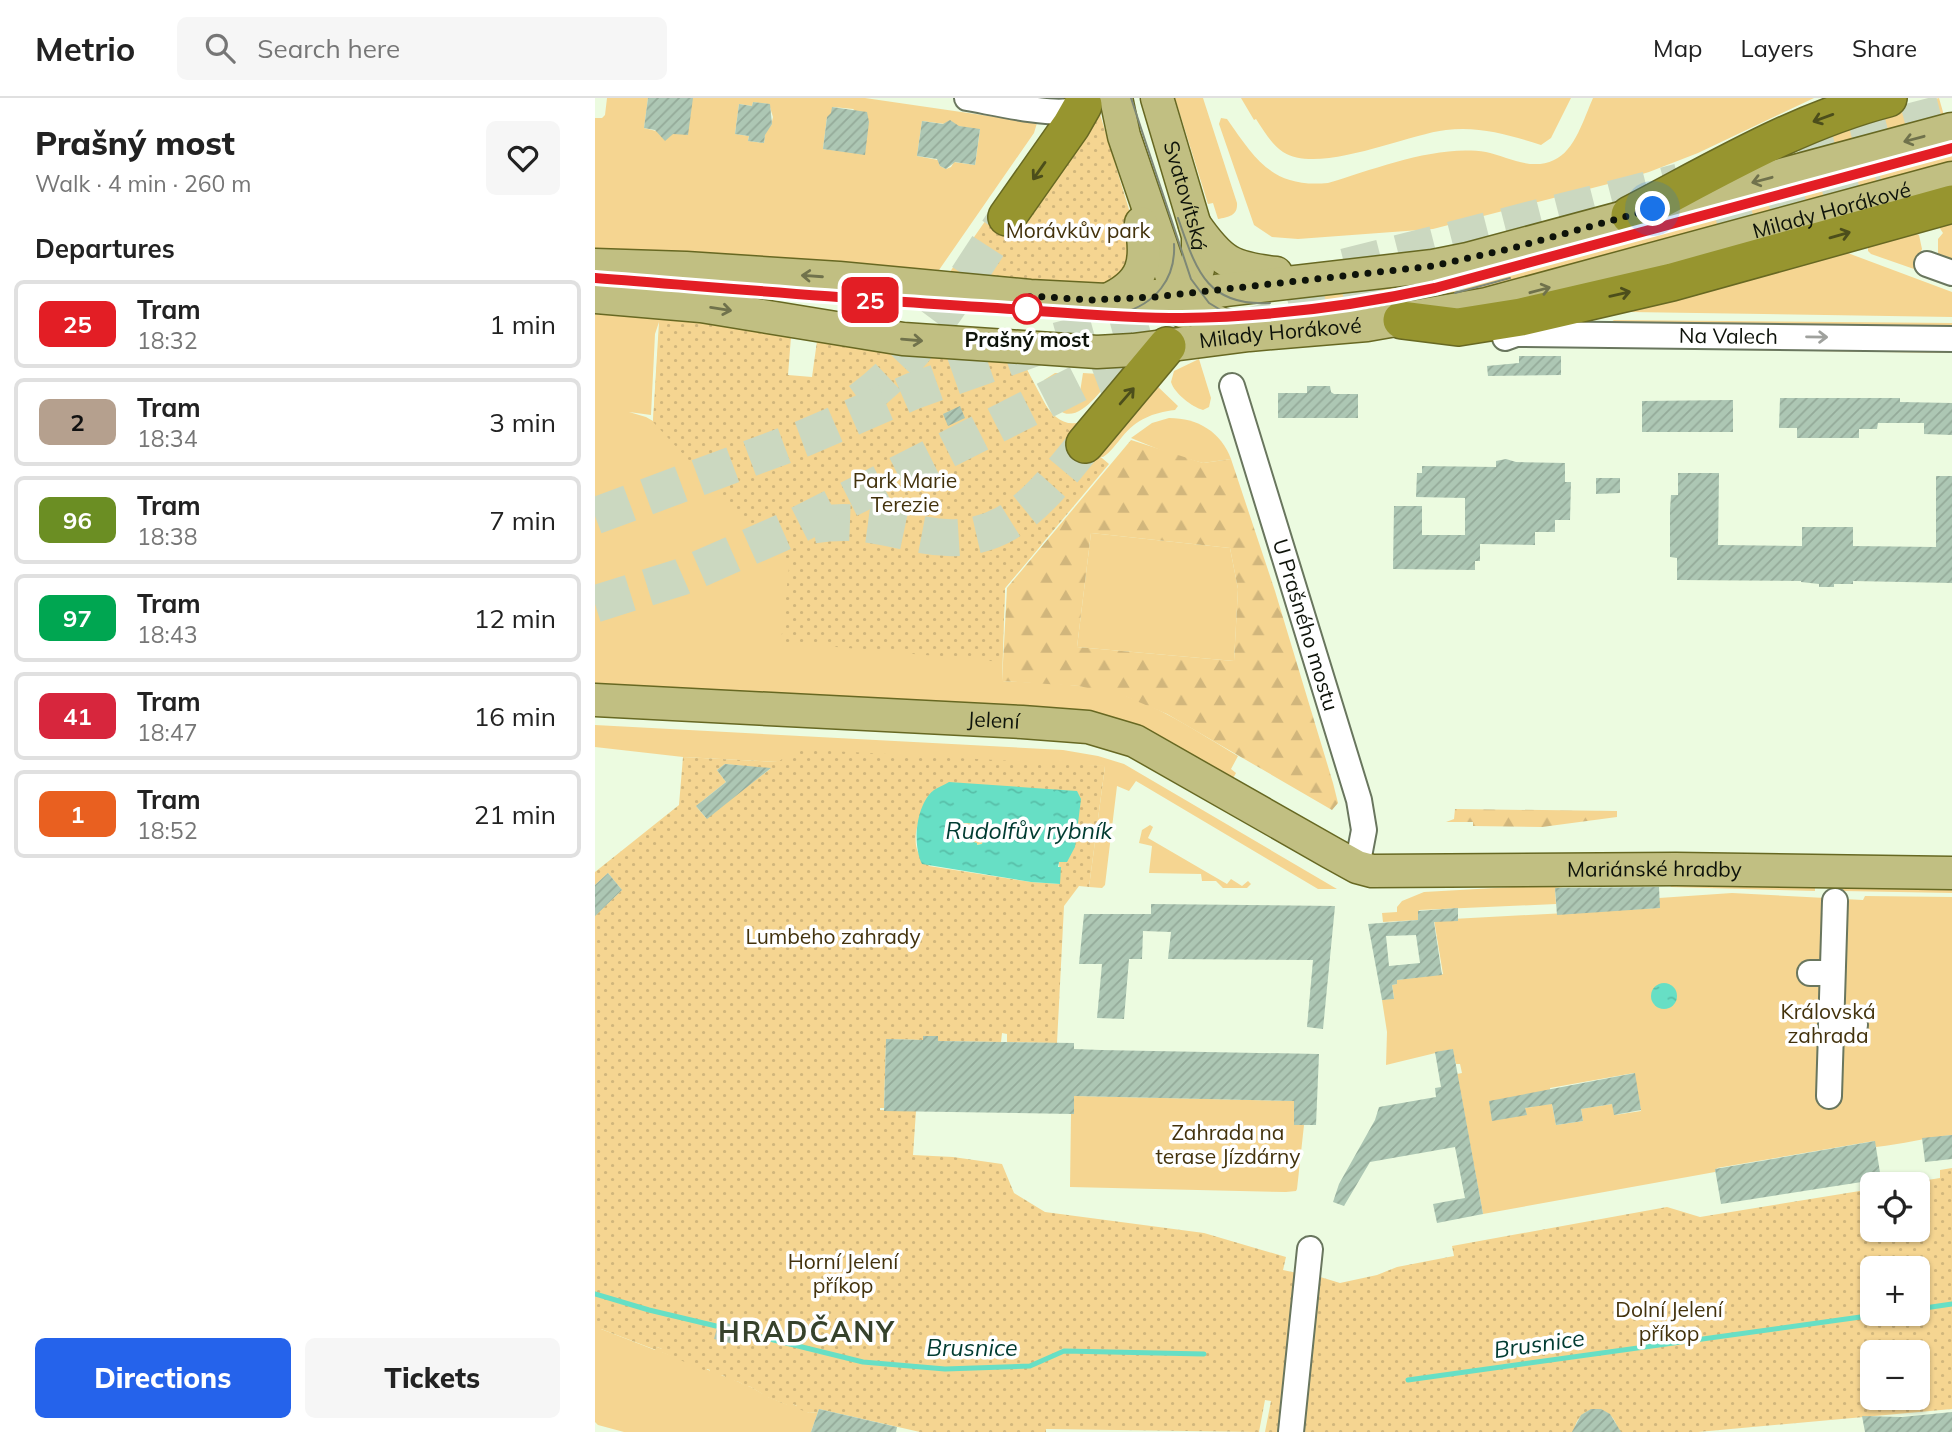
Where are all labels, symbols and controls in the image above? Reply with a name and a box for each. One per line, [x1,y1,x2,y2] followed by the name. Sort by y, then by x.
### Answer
[177,17,667,80] search box
[35,28,135,69] text: Metrio
[201,29,239,67] icon: search
[257,32,400,65] text: Search here
[1653,33,1702,63] text: Map
[1740,33,1814,63] text: Layers
[1852,33,1917,63] text: Share
[1813,113,1835,125] one-way arrow
[486,121,560,195] button: heart
[35,122,235,163] text: Prašný most
[1903,133,1925,146] one-way arrow
[1158,138,1212,251] street label: Svatovítská
[1032,161,1046,180] one-way arrow
[35,169,252,198] text: Walk · 4 min · 260 m
[1751,174,1773,187] one-way arrow
[1749,176,1914,243] street label: Milady Horákové
[1635,191,1670,226] your location
[1006,217,1150,243] park label: Morávkův park
[1829,228,1851,241] one-way arrow
[35,232,175,265] text: Departures
[800,270,823,283] one-way arrow
[839,277,901,323] line badge: 25
[1529,282,1551,295] one-way arrow
[856,285,884,315] text: 25
[1609,287,1631,300] one-way arrow
[137,293,201,326] text: Tram
[1012,294,1042,324] marker: Prašný most
[709,303,732,316] one-way arrow
[489,308,556,341] text: 1 min
[63,309,92,339] text: 25
[1198,312,1363,353] street label: Milady Horákové
[1679,322,1778,349] street label: Na Valech
[137,326,197,355] text: 18:32
[965,326,1089,352] place label: Prašný most
[1806,330,1829,344] one-way arrow
[900,333,923,346] one-way arrow
[1119,387,1135,405] one-way arrow
[137,391,201,424] text: Tram
[489,406,556,439] text: 3 min
[70,407,85,437] text: 2
[137,424,197,453] text: 18:34
[853,467,957,517] park label: Park Marie Terezie
[137,489,201,522] text: Tram
[489,504,556,537] text: 7 min
[63,505,92,535] text: 96
[137,522,197,551] text: 18:38
[1268,536,1345,714] street label: U Prašného mostu
[137,587,201,620] text: Tram
[474,602,556,635] text: 12 min
[63,603,92,633] text: 97
[137,620,197,649] text: 18:43
[137,685,201,718] text: Tram
[474,700,556,733] text: 16 min
[63,701,92,731] text: 41
[967,705,1021,734] street label: Jelení
[137,718,197,747] text: 18:47
[137,783,201,816] text: Tram
[474,798,556,831] text: 21 min
[70,799,85,829] text: 1
[137,816,197,845] text: 18:52
[946,816,1114,845] water label: Rudolfův rybník
[1567,855,1742,882] street label: Mariánské hradby
[745,923,921,949] park label: Lumbeho zahrady
[1780,998,1876,1048] park label: Královská zahrada
[1156,1119,1300,1169] park label: Zahrada na terase Jízdárny
[1860,1172,1930,1410] map controls
[1860,1172,1930,1242] button: locate
[788,1248,899,1298] park label: Horní Jelení příkop
[1860,1256,1930,1326] button: +
[1615,1296,1724,1346] park label: Dolní Jelení příkop
[718,1314,896,1349] district label: HRADČANY
[1492,1323,1586,1364] water label: Brusnice
[926,1333,1018,1362] water label: Brusnice
[35,1338,291,1418] button: Directions
[305,1338,560,1418] button: Tickets
[1860,1340,1930,1410] button: −

